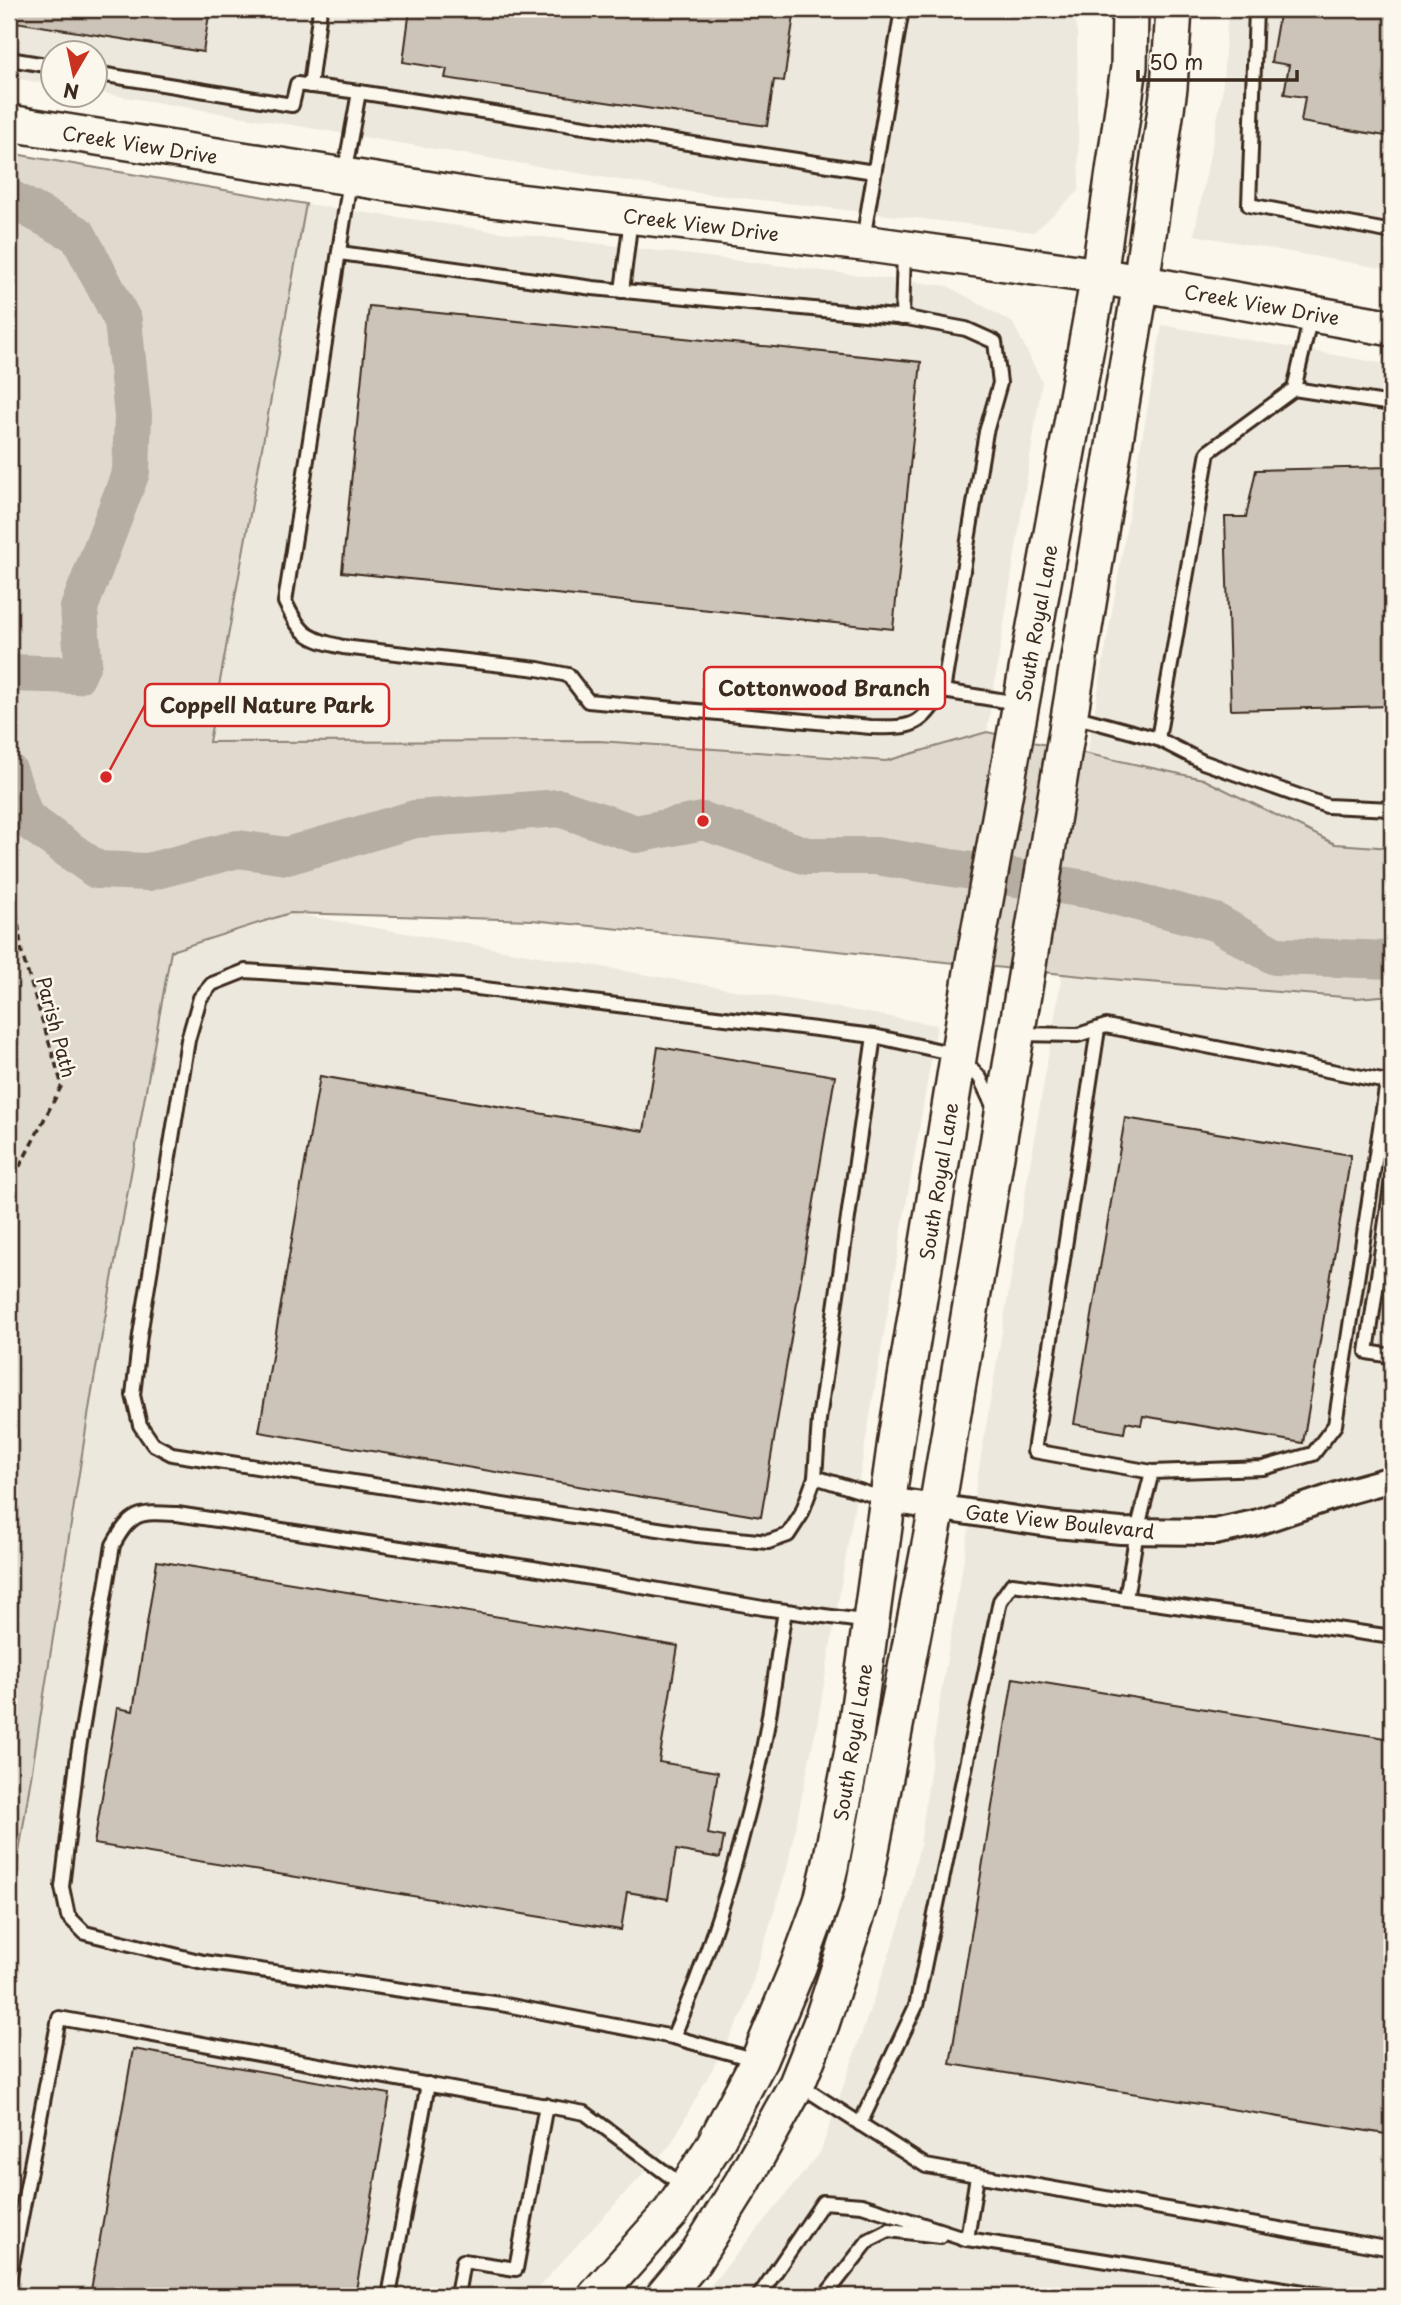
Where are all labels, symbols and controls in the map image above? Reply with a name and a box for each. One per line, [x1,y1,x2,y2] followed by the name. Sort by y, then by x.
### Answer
[38,38,108,108] north arrow
[1138,38,1298,82] scale bar
[1149,45,1203,77] text: 50 m
[62,77,81,107] text: N
[60,118,220,170] street label: Creek View Drive
[621,201,781,247] street label: Creek View Drive
[1182,277,1342,331] street label: Creek View Drive
[1008,542,1064,704] street label: South Royal Lane
[704,667,945,709] callout: Cottonwood Branch
[718,671,930,703] text: Cottonwood Branch
[145,684,389,726] callout: Coppell Nature Park
[160,688,374,720] text: Coppell Nature Park
[30,973,84,1081] street label: Parish Path
[912,1100,964,1262] street label: South Royal Lane
[964,1497,1156,1545] street label: Gate View Boulevard
[826,1661,878,1823] street label: South Royal Lane

